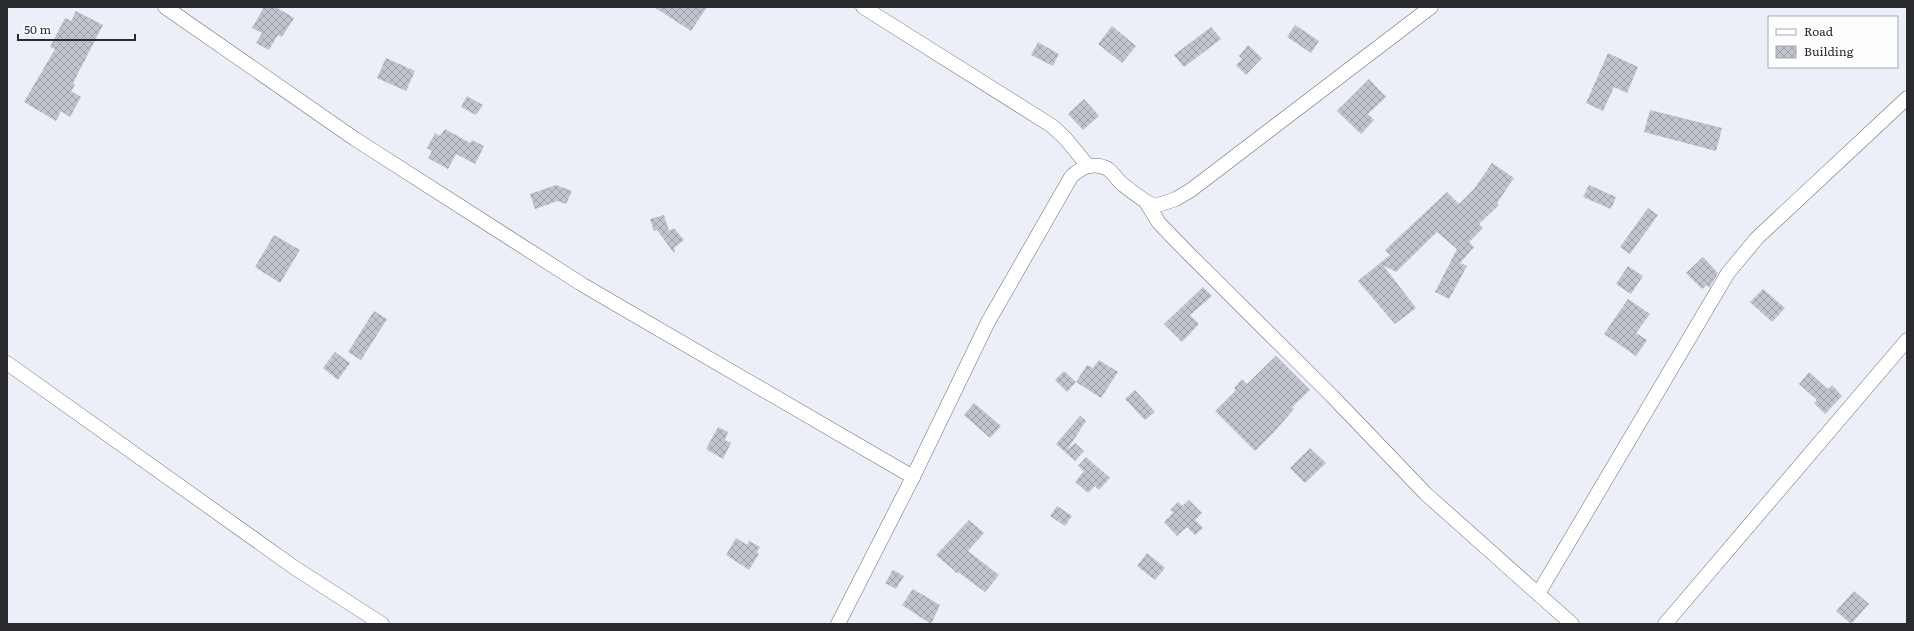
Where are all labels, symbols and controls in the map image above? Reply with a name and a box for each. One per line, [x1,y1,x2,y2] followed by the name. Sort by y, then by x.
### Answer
[18,16,135,42] scale bar
[1768,16,1898,68] legend
[24,20,51,38] text: 50 m
[1804,22,1834,40] text: Road
[1804,42,1854,60] text: Building

